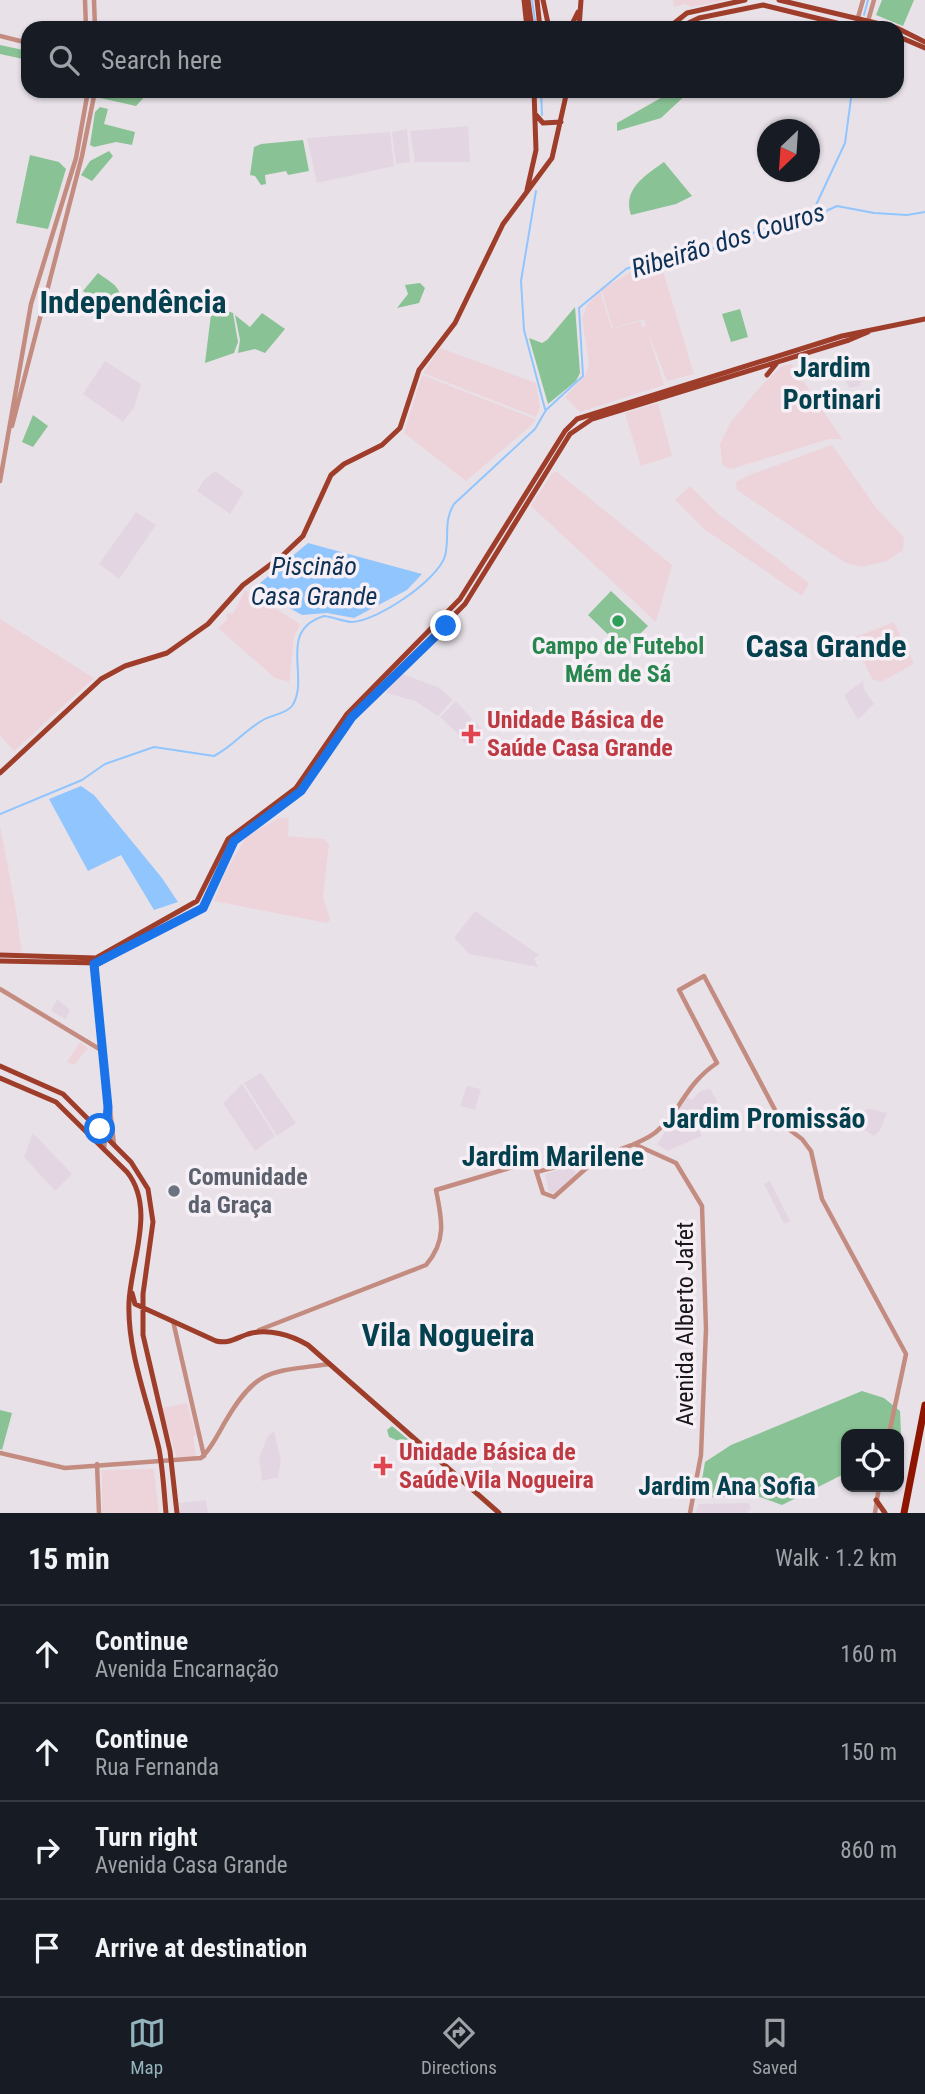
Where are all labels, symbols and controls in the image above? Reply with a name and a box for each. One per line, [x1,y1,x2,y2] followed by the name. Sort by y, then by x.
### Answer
[21,21,904,98] search box
[45,41,83,79] icon: search
[101,45,222,75] text: Search here
[757,119,820,182] north arrow
[628,196,828,284] water label: Ribeirão dos Couros
[39,283,227,321] district label: Independência
[783,351,881,416] district label: Jardim Portinari
[251,551,377,611] water label: Piscinão Casa Grande
[430,610,461,641] route end
[610,613,626,629] marker: Campo de Futebol Mém de Sá
[745,627,907,665] district label: Casa Grande
[532,632,704,688] place label: Campo de Futebol Mém de Sá
[487,706,673,762] place label: Unidade Básica de Saúde Casa Grande
[461,724,481,744] marker: Unidade Básica de Saúde Casa Grande
[662,1102,866,1135] district label: Jardim Promissão
[84,1113,115,1144] route start
[462,1140,644,1173] district label: Jardim Marilene
[188,1163,308,1219] place label: Comunidade da Graça
[166,1183,182,1199] marker: Comunidade da Graça
[671,1222,699,1426] street label: Avenida Alberto Jafet
[362,1316,535,1354] district label: Vila Nogueira
[841,1429,904,1492] map controls
[841,1429,904,1492] button: locate
[399,1438,594,1494] place label: Unidade Básica de Saúde Vila Nogueira
[373,1456,393,1476] marker: Unidade Básica de Saúde Vila Nogueira
[638,1471,816,1501] district label: Jardim Ana Sofia
[28,1541,110,1576] text: 15 min
[775,1545,897,1572] text: Walk · 1.2 km
[95,1626,188,1656] text: Continue
[28,1635,66,1673] icon: ahead
[840,1641,897,1668] text: 160 m
[95,1656,279,1683] text: Avenida Encarnação
[95,1724,188,1754] text: Continue
[28,1733,66,1771] icon: ahead
[840,1739,897,1766] text: 150 m
[95,1754,219,1781] text: Rua Fernanda
[95,1822,197,1852] text: Turn right
[28,1831,66,1869] icon: right
[840,1837,897,1864] text: 860 m
[95,1852,288,1879] text: Avenida Casa Grande
[28,1929,66,1967] icon: arrive
[95,1933,307,1963] text: Arrive at destination
[128,2014,166,2079] tab: Map
[421,2014,497,2079] tab: Directions
[752,2014,797,2079] tab: Saved

